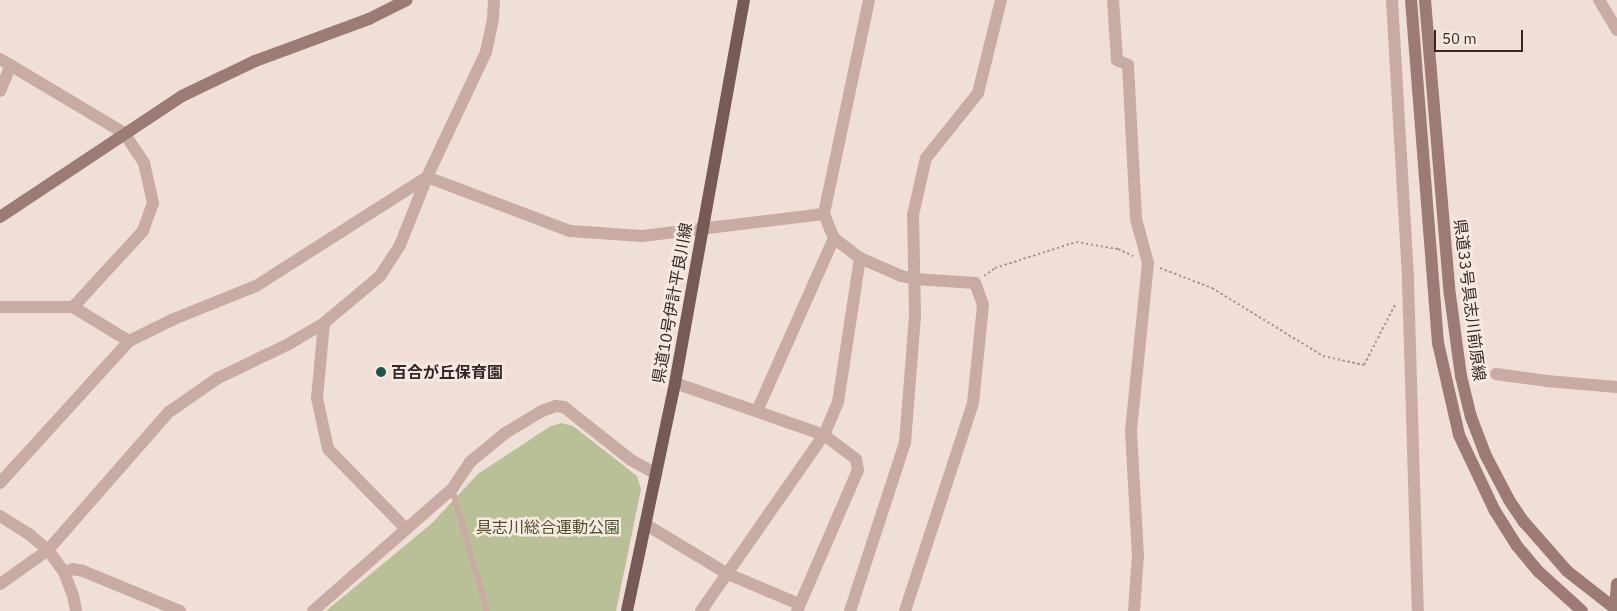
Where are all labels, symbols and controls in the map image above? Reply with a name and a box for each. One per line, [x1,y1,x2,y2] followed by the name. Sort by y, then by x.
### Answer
[1437,20,1526,52] scale bar
[1442,29,1477,48] text: 50 m
[1451,218,1489,382] street label: 県道33号具志川前原線
[648,221,696,385] street label: 県道10号伊計平良川線
[391,362,503,382] place label: 百合が丘保育園
[375,366,387,378] marker: 百合が丘保育園
[476,517,620,537] park label: 具志川総合運動公園

